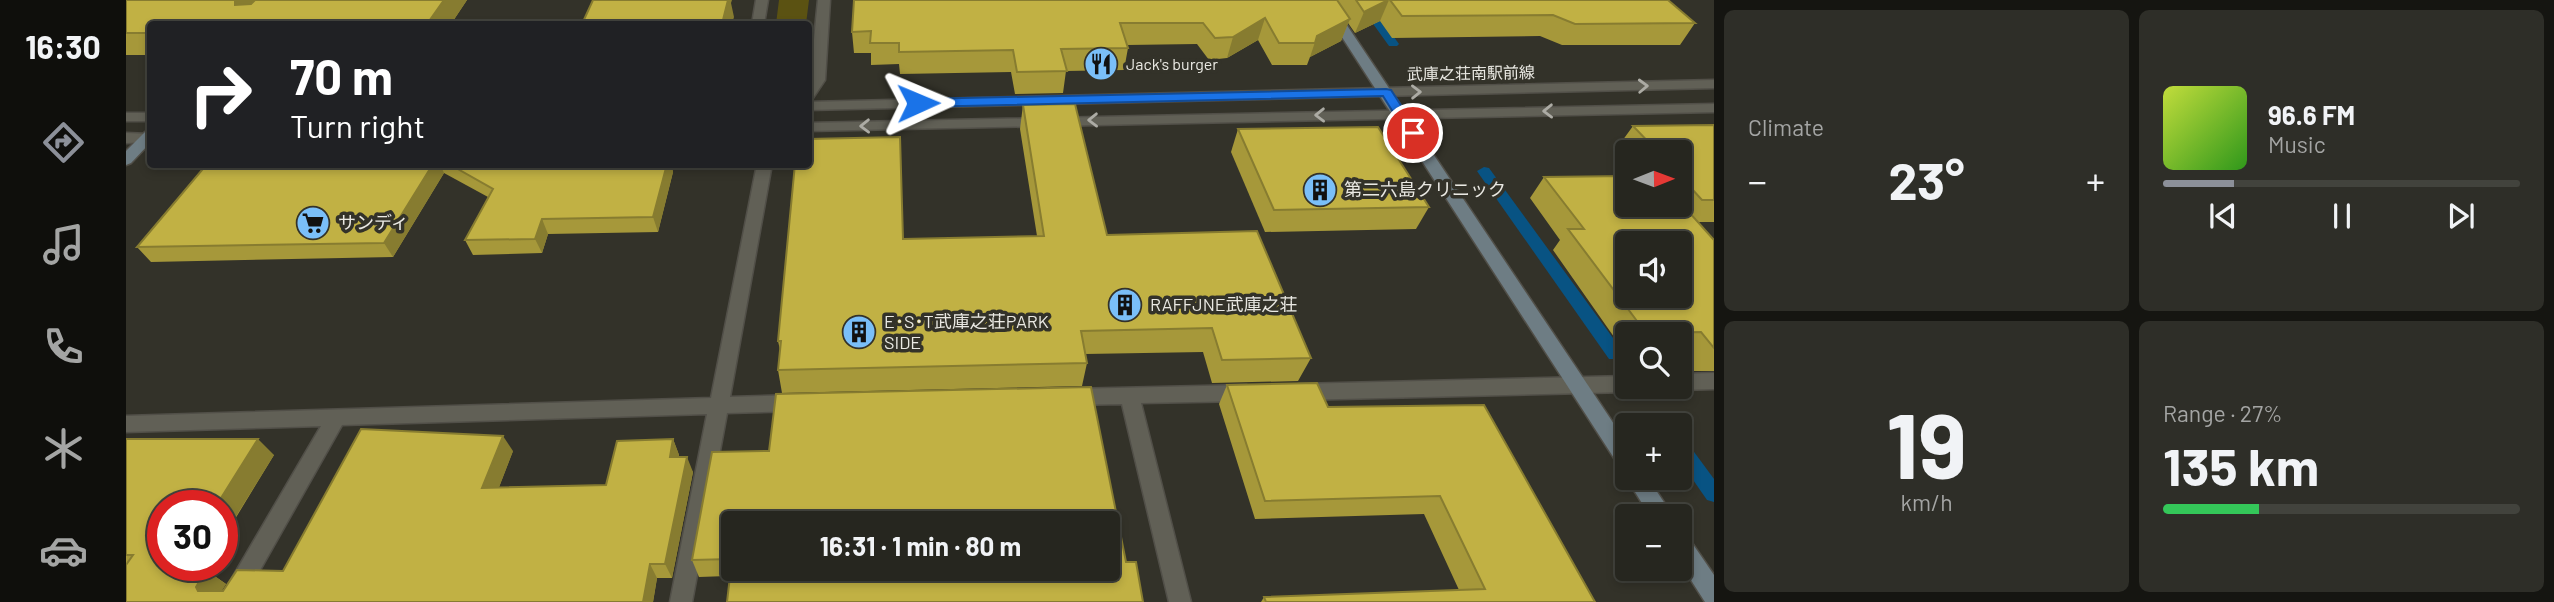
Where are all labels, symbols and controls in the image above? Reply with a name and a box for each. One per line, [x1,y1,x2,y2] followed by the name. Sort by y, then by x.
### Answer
[25,27,101,65] text: 16:30
[1082,45,1120,83] restaurant icon: Jack's burger
[290,46,393,105] text: 70 m
[175,49,266,140] icon: right
[1126,54,1218,73] place label: Jack's burger
[1407,62,1535,83] street label: 武庫之荘南駅前線
[881,66,955,140] position arrow
[1638,78,1649,94] one-way arrow
[1411,84,1421,100] one-way arrow
[2268,99,2355,130] text: 96.6 FM
[1383,103,1443,163] pin
[1542,103,1553,118] one-way arrow
[290,106,425,144] text: Turn right
[1315,107,1326,122] one-way arrow
[1087,112,1098,128] one-way arrow
[1748,113,1824,141] text: Climate
[1394,114,1432,152] icon: arrive
[39,118,88,167] icon: directions
[860,118,871,133] one-way arrow
[2268,130,2326,158] text: Music
[1615,140,1692,217] north arrow
[1615,140,1692,581] map controls
[1888,148,1965,210] text: 23°
[1748,157,1767,203] text: −
[2086,157,2105,203] text: +
[1301,171,1339,209] building icon: 第二六島クリニック
[1344,178,1506,200] place label: 第二六島クリニック
[2204,197,2242,235] icon: previous
[2323,197,2361,235] icon: pause
[2442,197,2480,235] icon: next
[294,204,332,242] supermarket icon: サンディ
[338,211,409,233] place label: サンディ
[39,220,88,269] icon: music
[1615,231,1692,308] button: sound
[1106,286,1144,324] building icon: RAFFJNE武庫之荘
[1150,293,1298,315] place label: RAFFJNE武庫之荘
[884,310,1049,353] place label: E･S･T武庫之荘PARK SIDE
[840,313,878,351] building icon: E･S･T武庫之荘PARK SIDE
[39,322,88,371] icon: phone
[1615,322,1692,399] button: search
[1886,388,1967,497] text: 19
[2163,399,2283,427] text: Range · 27%
[1615,413,1692,490] button: +
[39,424,88,473] icon: climate
[2163,434,2319,496] text: 135 km
[1900,488,1953,516] text: km/h
[147,490,238,581] speed limit sign: 30
[1615,504,1692,581] button: −
[39,526,88,575] icon: car
[820,530,1021,561] text: 16:31 · 1 min · 80 m

